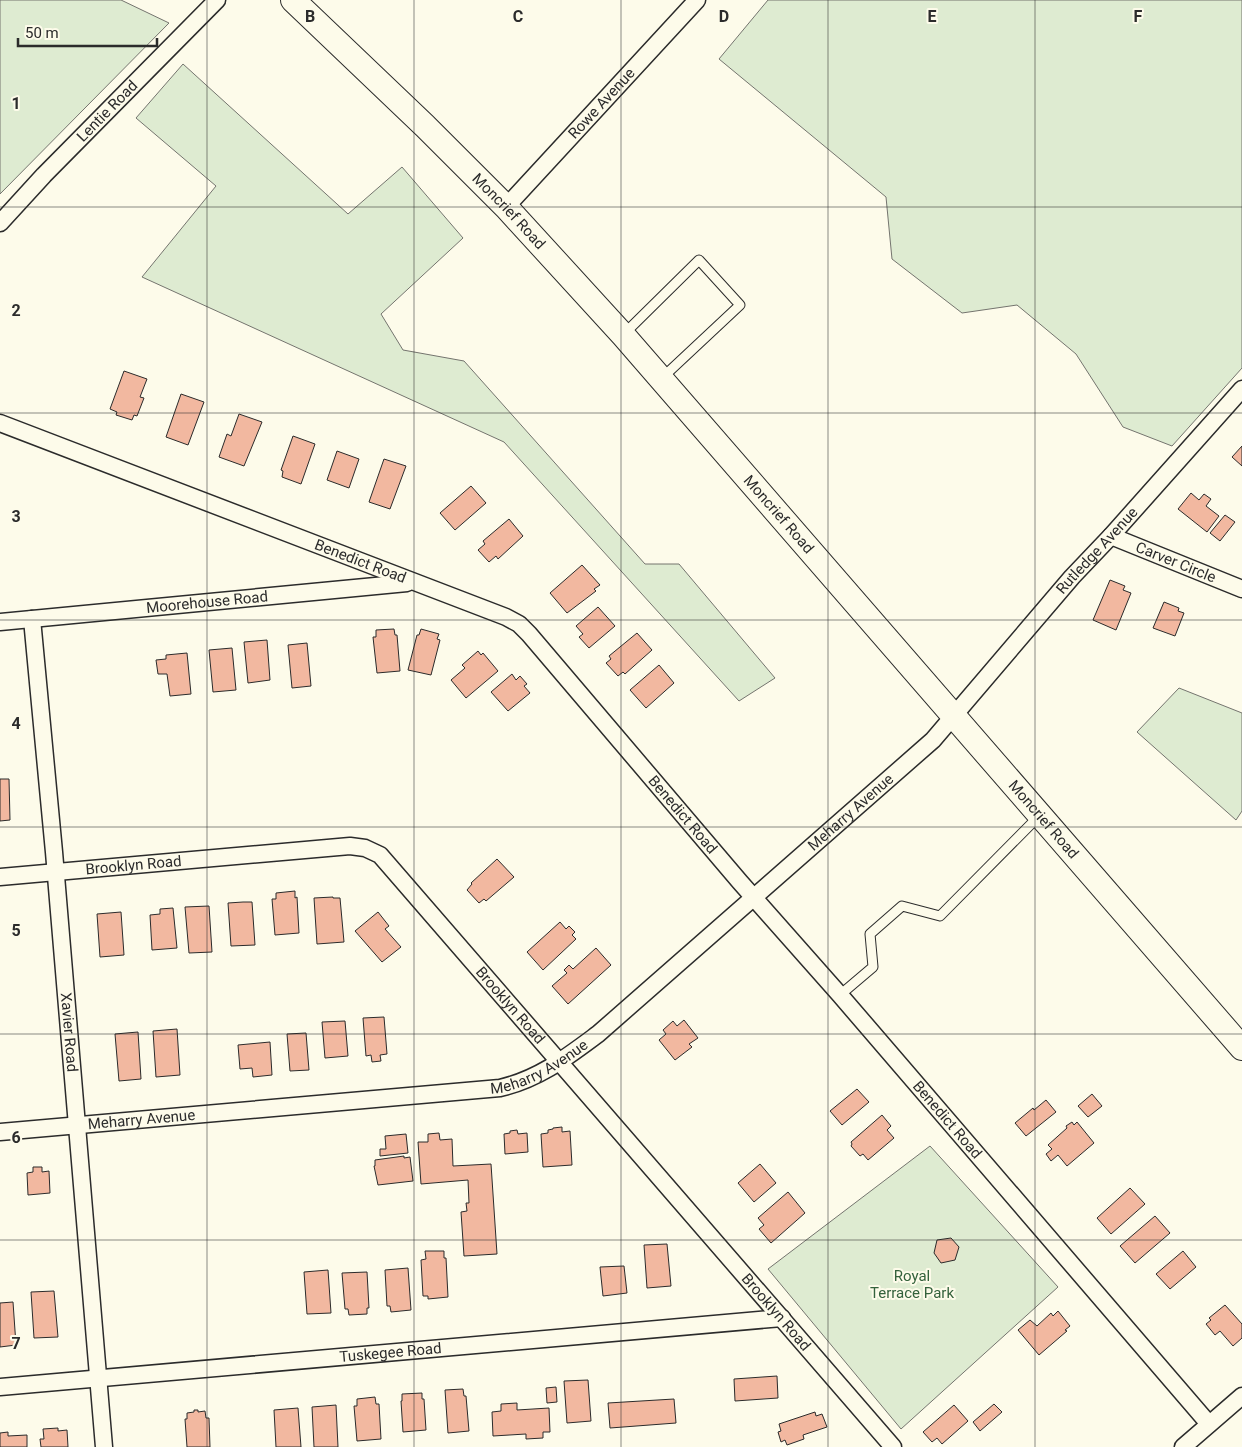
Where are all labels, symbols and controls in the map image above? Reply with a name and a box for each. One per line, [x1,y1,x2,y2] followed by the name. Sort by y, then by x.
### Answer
[305,7,315,26] text: B
[513,7,523,26] text: C
[719,7,729,26] text: D
[928,7,937,26] text: E
[1134,7,1143,26] text: F
[18,15,156,47] scale bar
[25,24,59,42] text: 50 m
[565,64,639,143] street label: Rowe Avenue
[73,77,141,146] street label: Lentie Road
[11,94,21,113] text: 1
[469,170,549,253] street label: Moncrief Road
[11,301,21,320] text: 2
[740,471,818,557] street label: Moncrief Road
[1052,503,1141,598] street label: Rutledge Avenue
[11,507,21,526] text: 3
[312,535,409,587] street label: Benedict Road
[1133,538,1219,587] street label: Carver Circle
[145,587,269,617] street label: Moorehouse Road
[11,714,21,733] text: 4
[804,770,897,854] street label: Meharry Avenue
[645,772,721,857] street label: Benedict Road
[1005,777,1082,862] street label: Moncrief Road
[85,852,182,878] street label: Brooklyn Road
[11,921,21,940] text: 5
[472,963,549,1048] street label: Brooklyn Road
[57,992,81,1073] street label: Xavier Road
[489,1036,591,1098] street label: Meharry Avenue
[909,1077,986,1162] street label: Benedict Road
[87,1106,196,1133] street label: Meharry Avenue
[11,1128,21,1147] text: 6
[870,1267,954,1302] park label: Royal Terrace Park
[738,1270,814,1354] street label: Brooklyn Road
[11,1334,21,1353] text: 7
[339,1339,442,1366] street label: Tuskegee Road

